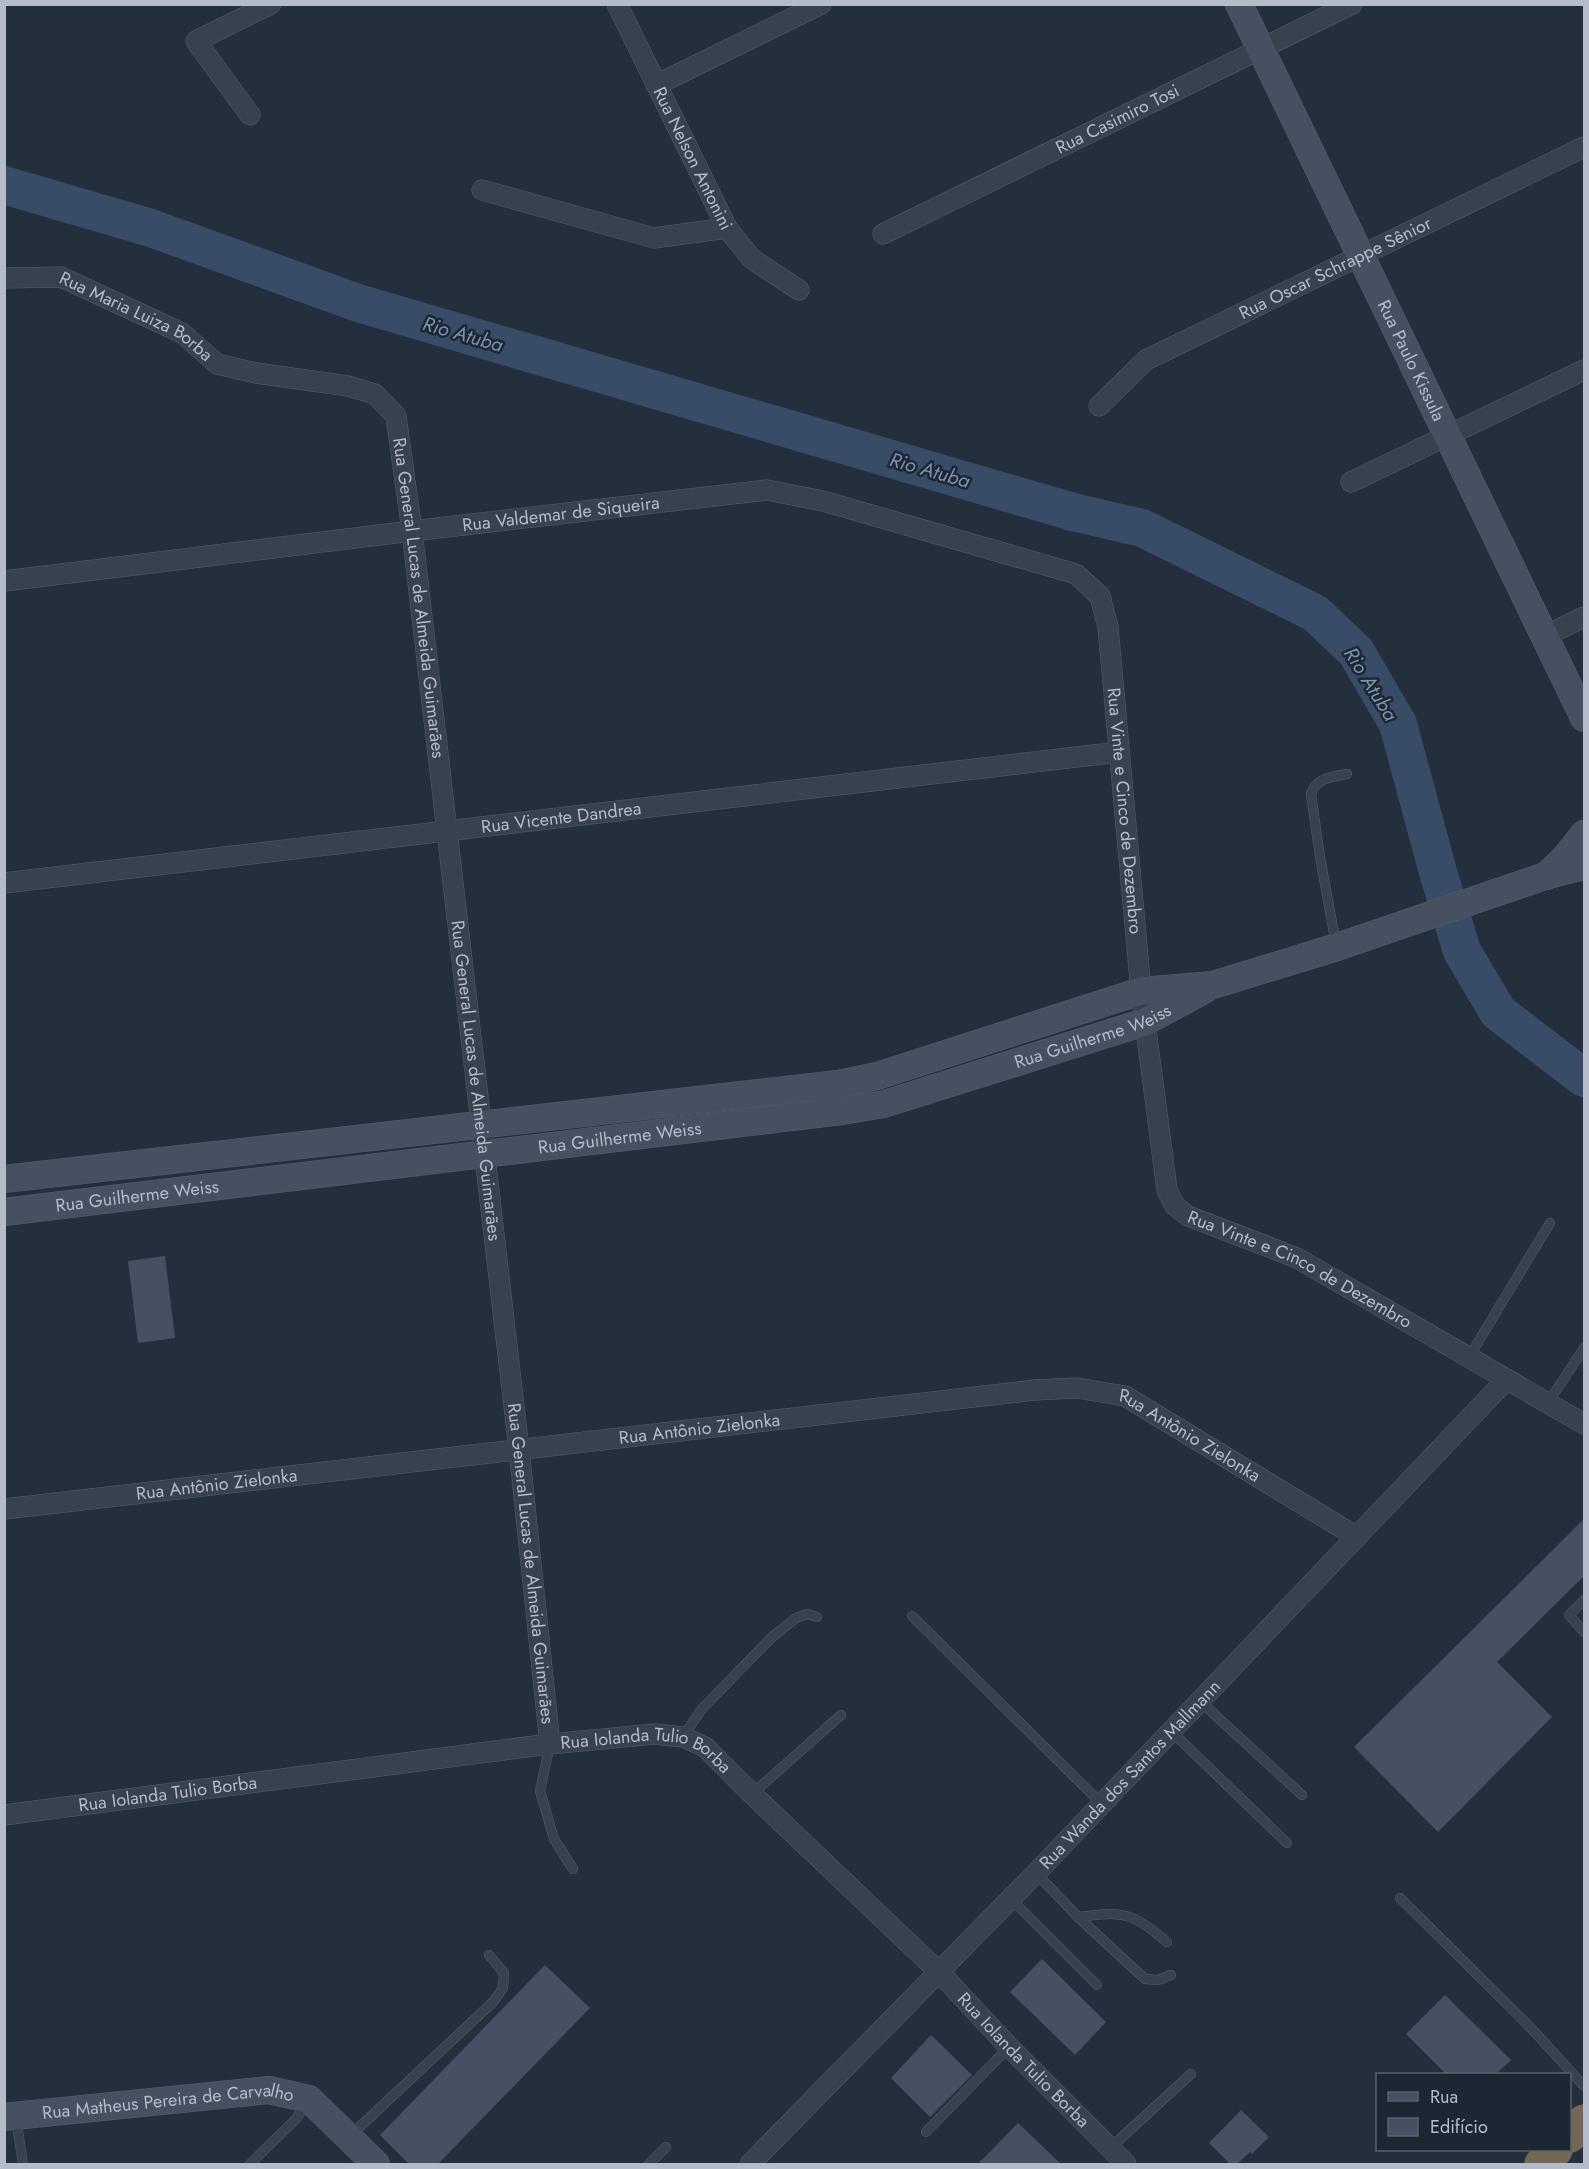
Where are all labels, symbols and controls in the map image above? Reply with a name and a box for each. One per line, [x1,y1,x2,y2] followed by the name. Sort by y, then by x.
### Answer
[1051,78,1184,160] street label: Rua Casimiro Tosi
[647,82,739,234] street label: Rua Nelson Antonini
[1234,210,1437,326] street label: Rua Oscar Schrappe Sênior
[55,265,218,367] street label: Rua Maria Luiza Borba
[1371,295,1452,426] street label: Rua Paulo Kissula
[419,309,506,360] water label: Rio Atuba
[386,436,451,760] street label: Rua General Lucas de Almeida Guimarães
[886,445,973,496] water label: Rio Atuba
[461,489,661,538] street label: Rua Valdemar de Siqueira
[1336,642,1405,727] water label: Rio Atuba
[1101,687,1149,935] street label: Rua Vinte e Cinco de Dezembro
[480,795,643,840] street label: Rua Vicente Dandrea
[444,919,508,1242] street label: Rua General Lucas de Almeida Guimarães
[1011,997,1176,1075] street label: Rua Guilherme Weiss
[536,1115,703,1161] street label: Rua Guilherme Weiss
[54,1173,220,1219] street label: Rua Guilherme Weiss
[1184,1204,1417,1335] street label: Rua Vinte e Cinco de Dezembro
[1117,1382,1266,1488] street label: Rua Antônio Zielonka
[501,1401,561,1725] street label: Rua General Lucas de Almeida Guimarães
[617,1407,781,1451] street label: Rua Antônio Zielonka
[134,1462,299,1507] street label: Rua Antônio Zielonka
[1033,1674,1227,1875] street label: Rua Wanda dos Santos Mallmann
[559,1721,737,1779] street label: Rua Iolanda Tulio Borba
[77,1769,259,1818] street label: Rua Iolanda Tulio Borba
[951,1987,1096,2134] street label: Rua Iolanda Tulio Borba
[1376,2073,1571,2151] legend
[41,2077,297,2126] street label: Rua Matheus Pereira de Carvalho
[1430,2084,1458,2110] text: Rua
[1430,2114,1488,2140] text: Edifício

